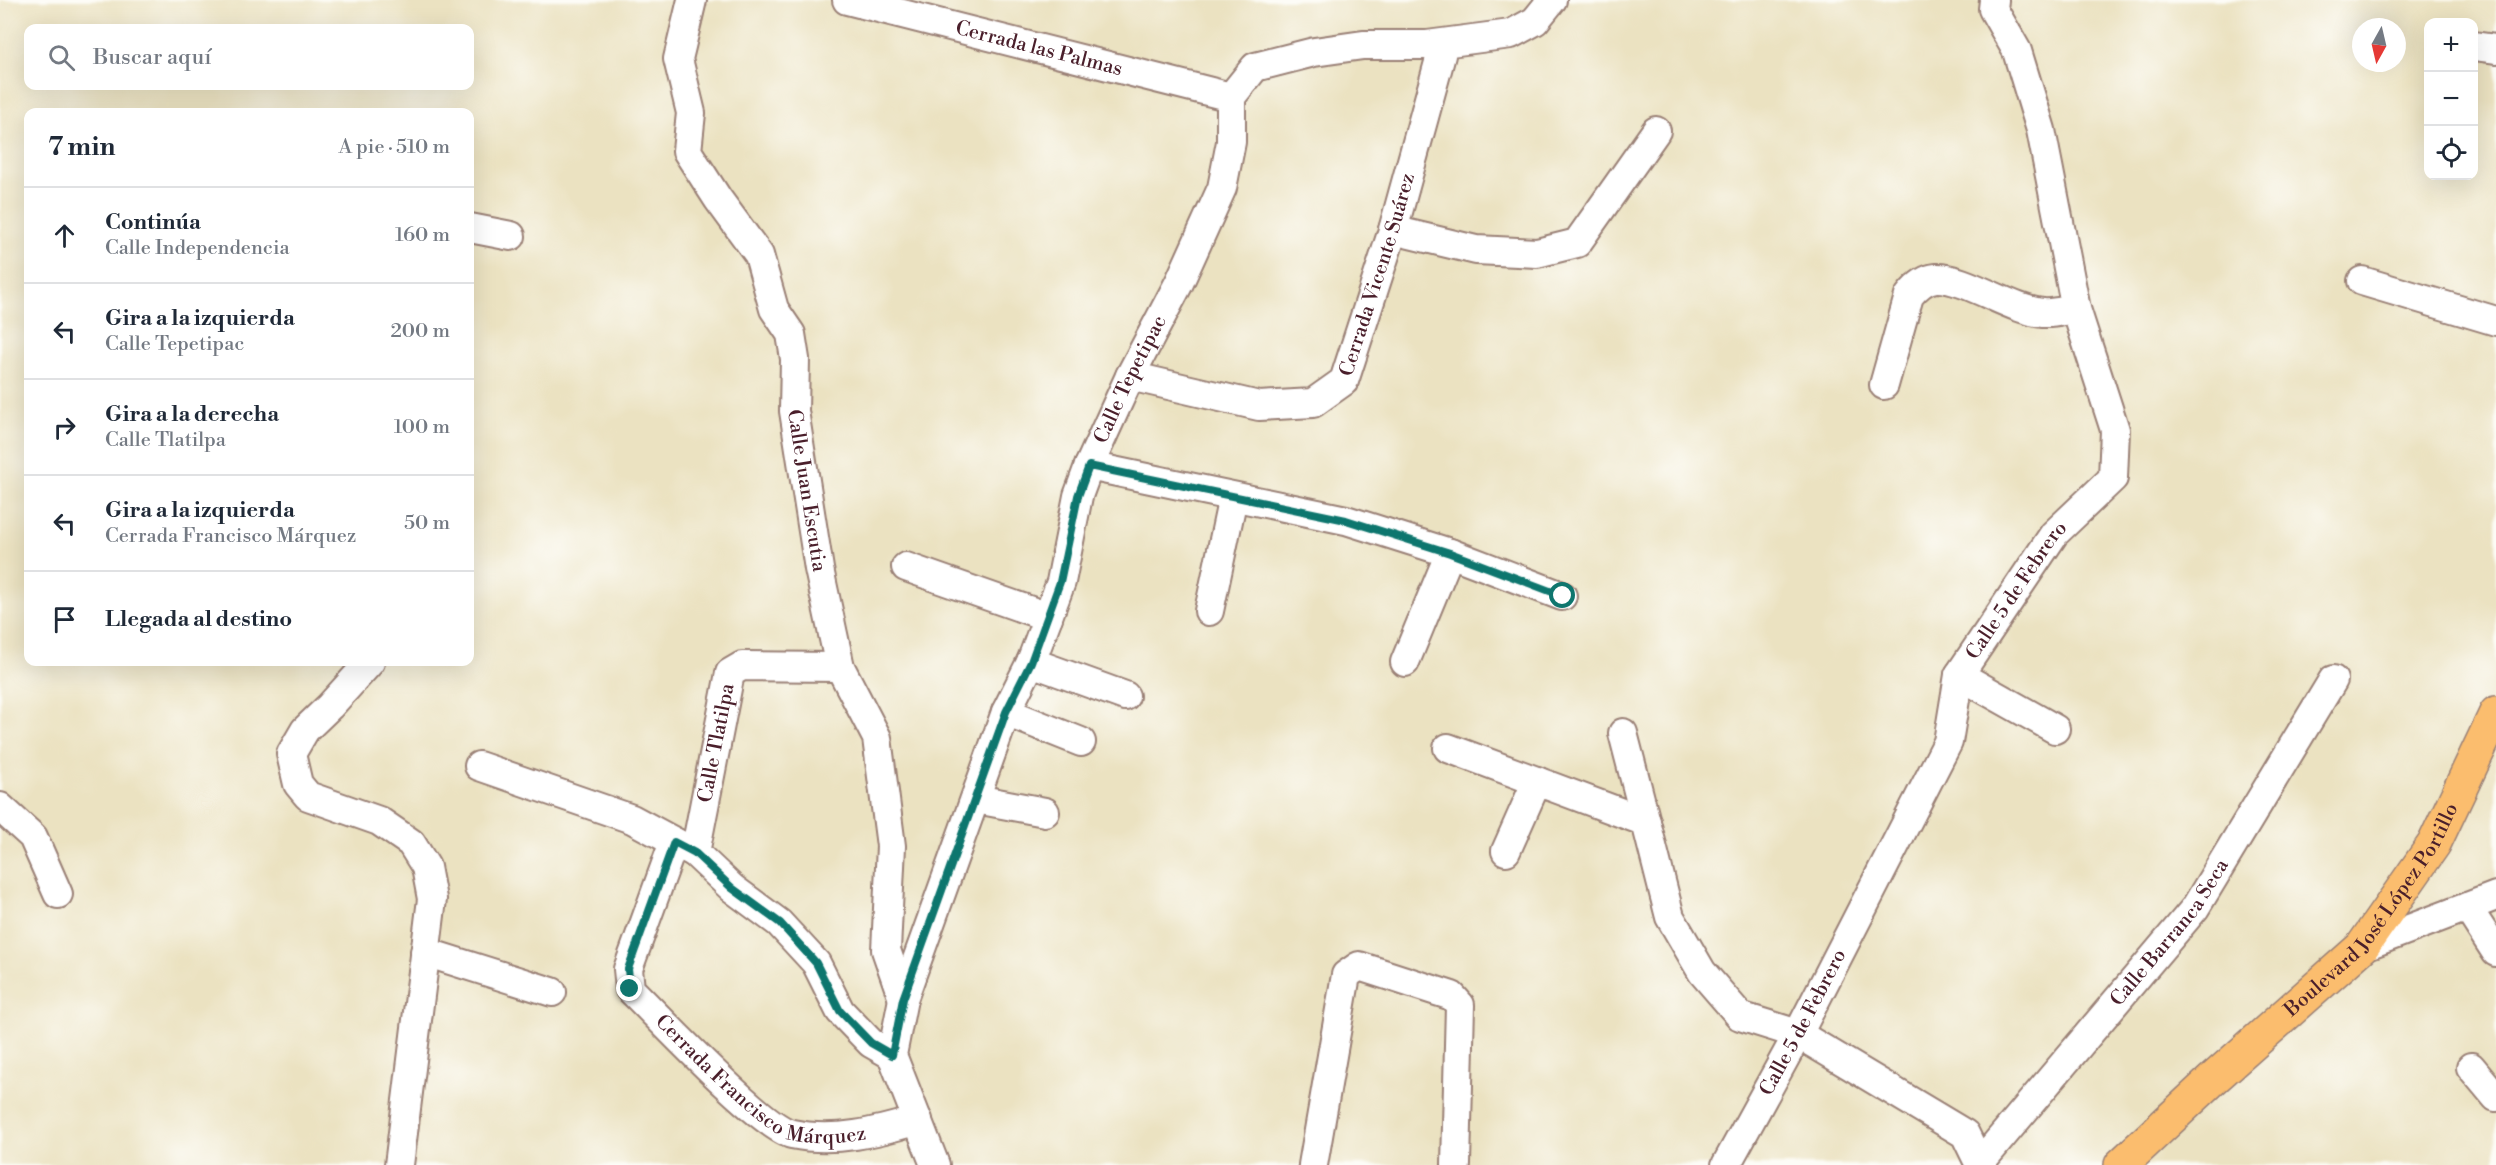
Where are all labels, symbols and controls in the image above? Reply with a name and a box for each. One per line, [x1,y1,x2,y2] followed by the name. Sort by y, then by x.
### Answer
[953,15,1125,82] street label: Cerrada las Palmas
[2352,18,2406,72] north arrow
[2424,18,2478,180] map controls
[2424,18,2478,72] button: +
[24,24,474,90] search box
[45,41,78,74] icon: search
[93,44,211,71] text: Buscar aquí
[2424,72,2478,126] button: −
[2424,126,2478,180] button: locate
[48,131,115,163] text: 7 min
[338,135,450,160] text: A pie · 510 m
[1334,170,1421,379] street label: Cerrada Vicente Suárez
[105,209,201,236] text: Continúa
[48,219,81,252] icon: ahead
[395,223,450,248] text: 160 m
[105,236,290,261] text: Calle Independencia
[105,305,295,332] text: Gira a la izquierda
[1088,311,1172,447] street label: Calle Tepetipac
[48,315,81,348] icon: left
[390,319,450,344] text: 200 m
[105,332,244,357] text: Calle Tepetipac
[105,401,279,428] text: Gira a la derecha
[781,408,832,574] street label: Calle Juan Escutia
[48,411,81,444] icon: right
[394,415,450,440] text: 100 m
[105,428,226,453] text: Calle Tlatilpa
[105,497,295,524] text: Gira a la izquierda
[48,507,81,540] icon: left
[404,511,450,536] text: 50 m
[1960,516,2072,664] street label: Calle 5 de Febrero
[105,524,356,549] text: Cerrada Francisco Márquez
[1549,582,1575,608] route start
[48,603,81,636] icon: arrive
[105,606,292,633] text: Llegada al destino
[693,680,740,805] street label: Calle Tlatilpa
[2279,799,2464,1023] street label: Boulevard José López Portillo
[2105,854,2235,1012] street label: Calle Barranca Seca
[1754,945,1852,1100] street label: Calle 5 de Febrero
[616,975,642,1001] route end
[650,1009,868,1150] street label: Cerrada Francisco Márquez

